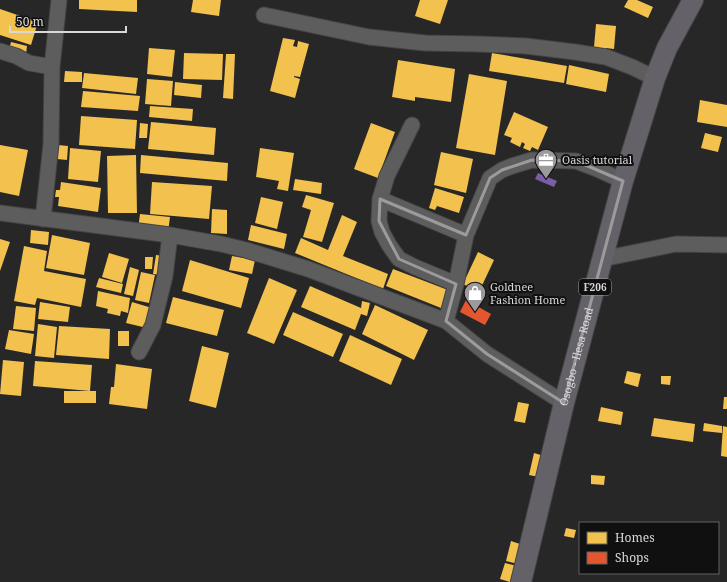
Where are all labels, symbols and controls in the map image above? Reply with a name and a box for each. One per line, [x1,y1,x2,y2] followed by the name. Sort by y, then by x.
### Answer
[10,8,126,34] scale bar
[16,13,44,30] text: 50 m
[533,147,559,180] office icon: Oasis tutorial
[562,152,633,167] place label: Oasis tutorial
[490,279,565,307] place label: Goldnee Fashion Home
[579,279,611,295] road number: F206
[462,280,488,313] shop icon: Goldnee Fashion Home
[556,305,596,408] street label: Osogbo - Ilesa Road
[579,522,719,574] legend
[615,529,655,546] text: Homes
[615,549,649,566] text: Shops

